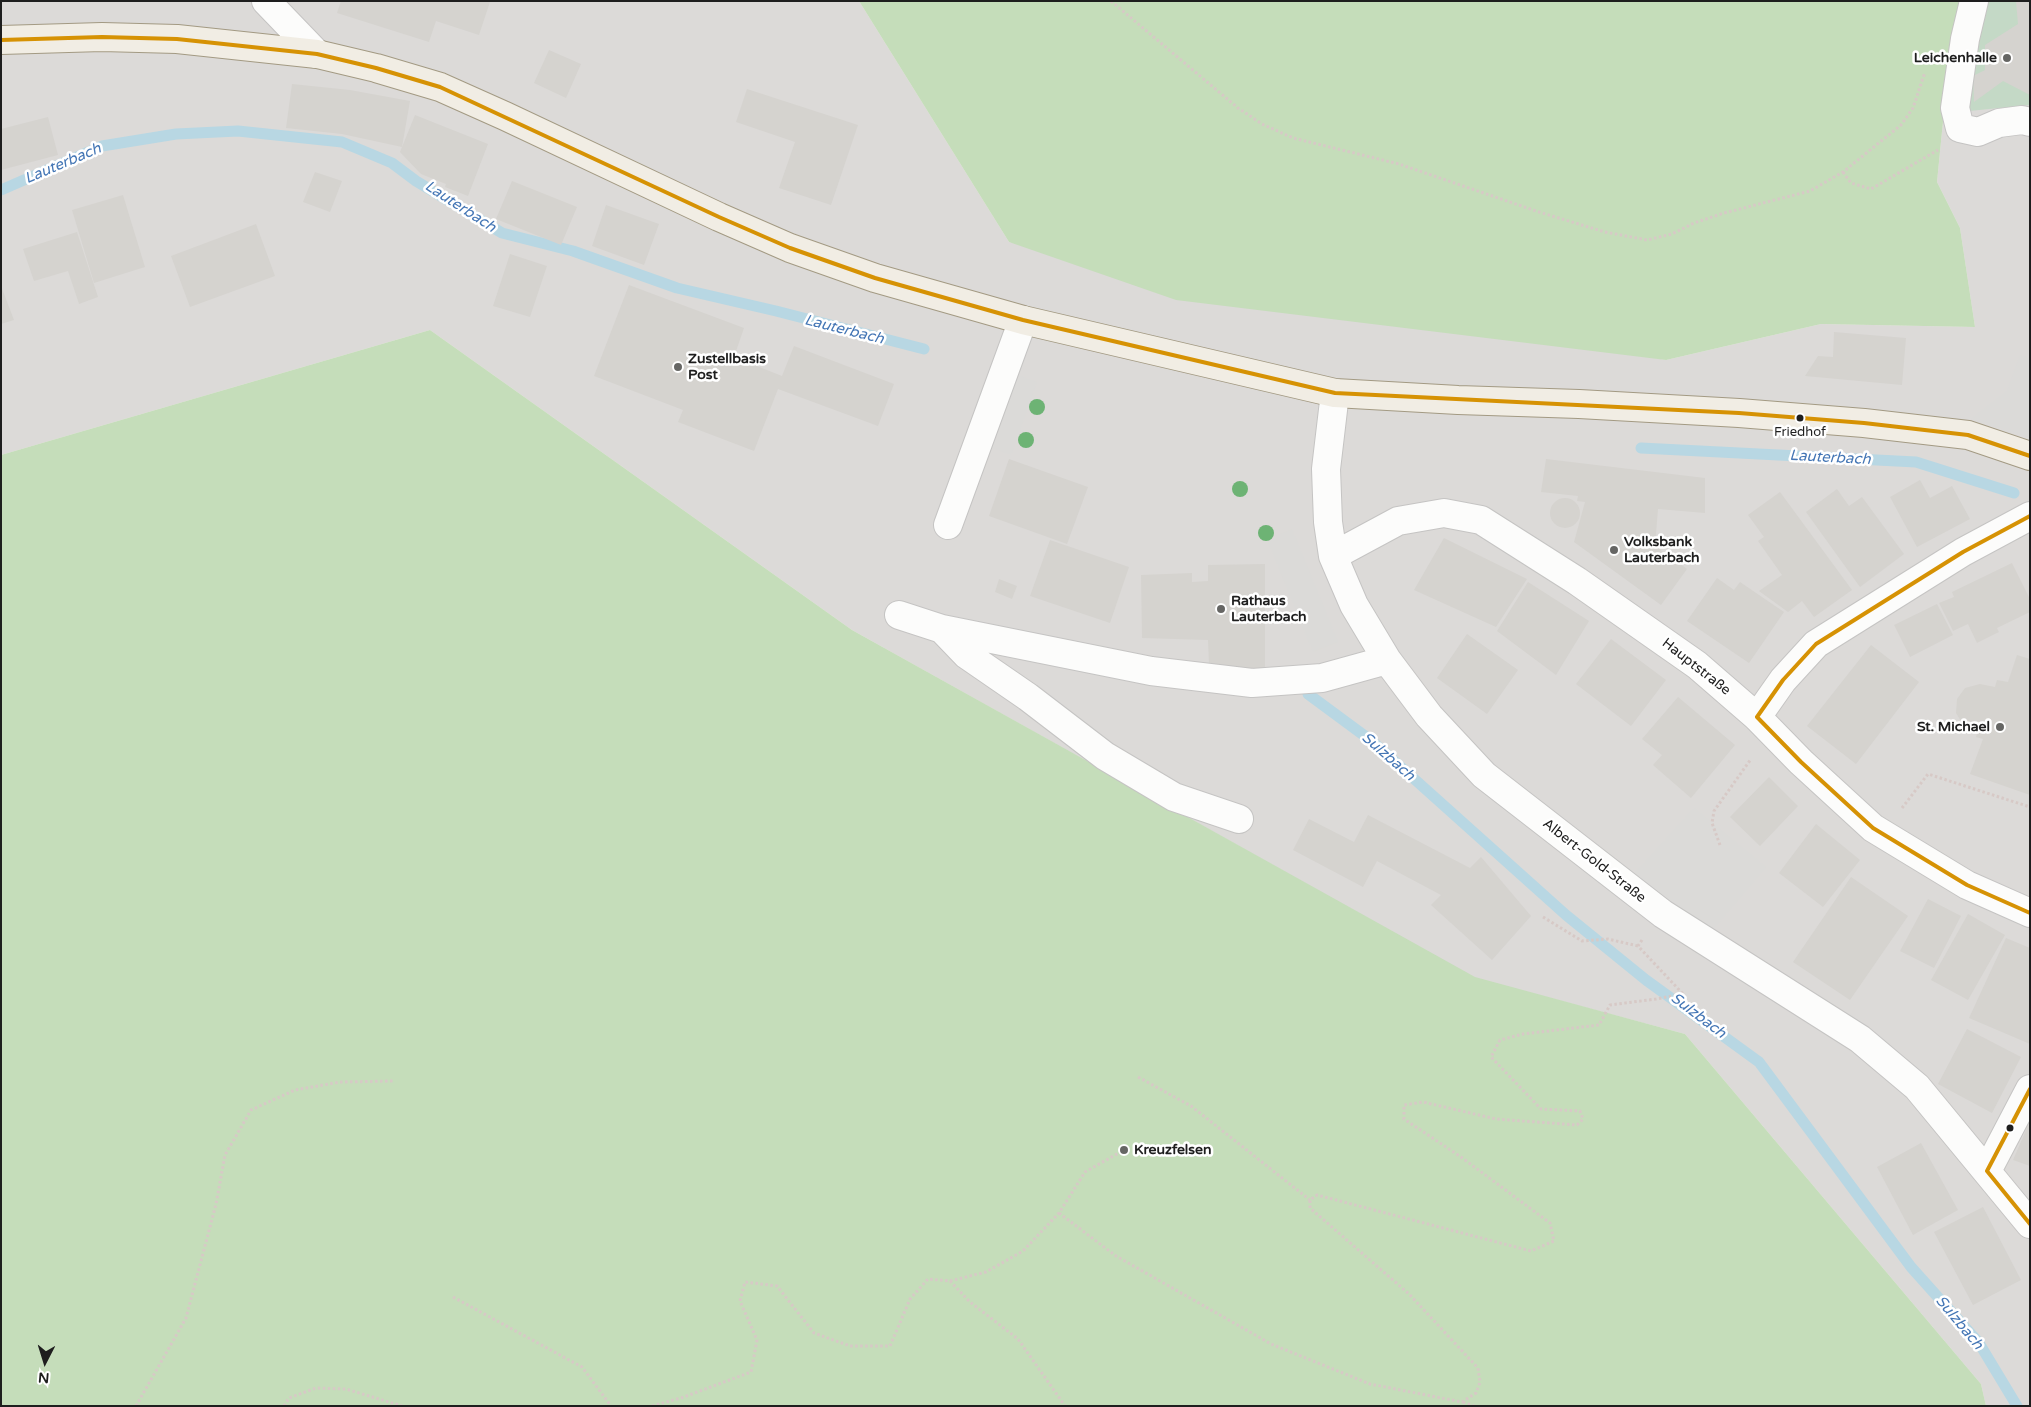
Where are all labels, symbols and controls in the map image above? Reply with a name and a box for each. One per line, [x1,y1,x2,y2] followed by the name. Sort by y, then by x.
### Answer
[1914,50,1997,66] place label: Leichenhalle
[2001,52,2013,64] marker: Leichenhalle
[22,140,104,188] water label: Lauterbach
[421,177,499,237] water label: Lauterbach
[803,311,885,349] water label: Lauterbach
[688,351,766,384] place label: Zustellbasis Post
[672,361,684,373] marker: Zustellbasis Post
[1795,413,1805,423] marker: Friedhof
[1774,425,1826,441] place label: Friedhof
[1789,447,1871,469] water label: Lauterbach
[1624,534,1700,566] place label: Volksbank Lauterbach
[1608,544,1620,556] marker: Volksbank Lauterbach
[1231,593,1307,626] place label: Rathaus Lauterbach
[1215,603,1227,615] marker: Rathaus Lauterbach
[1658,635,1734,699] street label: Hauptstraße
[1917,719,1990,735] place label: St. Michael
[1994,721,2006,733] marker: St. Michael
[1358,729,1418,785] water label: Sulzbach
[1539,815,1649,907] street label: Albert-Gold-Straße
[1667,989,1729,1043] water label: Sulzbach
[2005,1123,2015,1133] unlabelled marker
[1134,1142,1211,1158] place label: Kreuzfelsen
[1118,1144,1130,1156] marker: Kreuzfelsen
[1931,1293,1987,1353] water label: Sulzbach
[20,1337,70,1387] north arrow
[37,1368,50,1386] text: N

